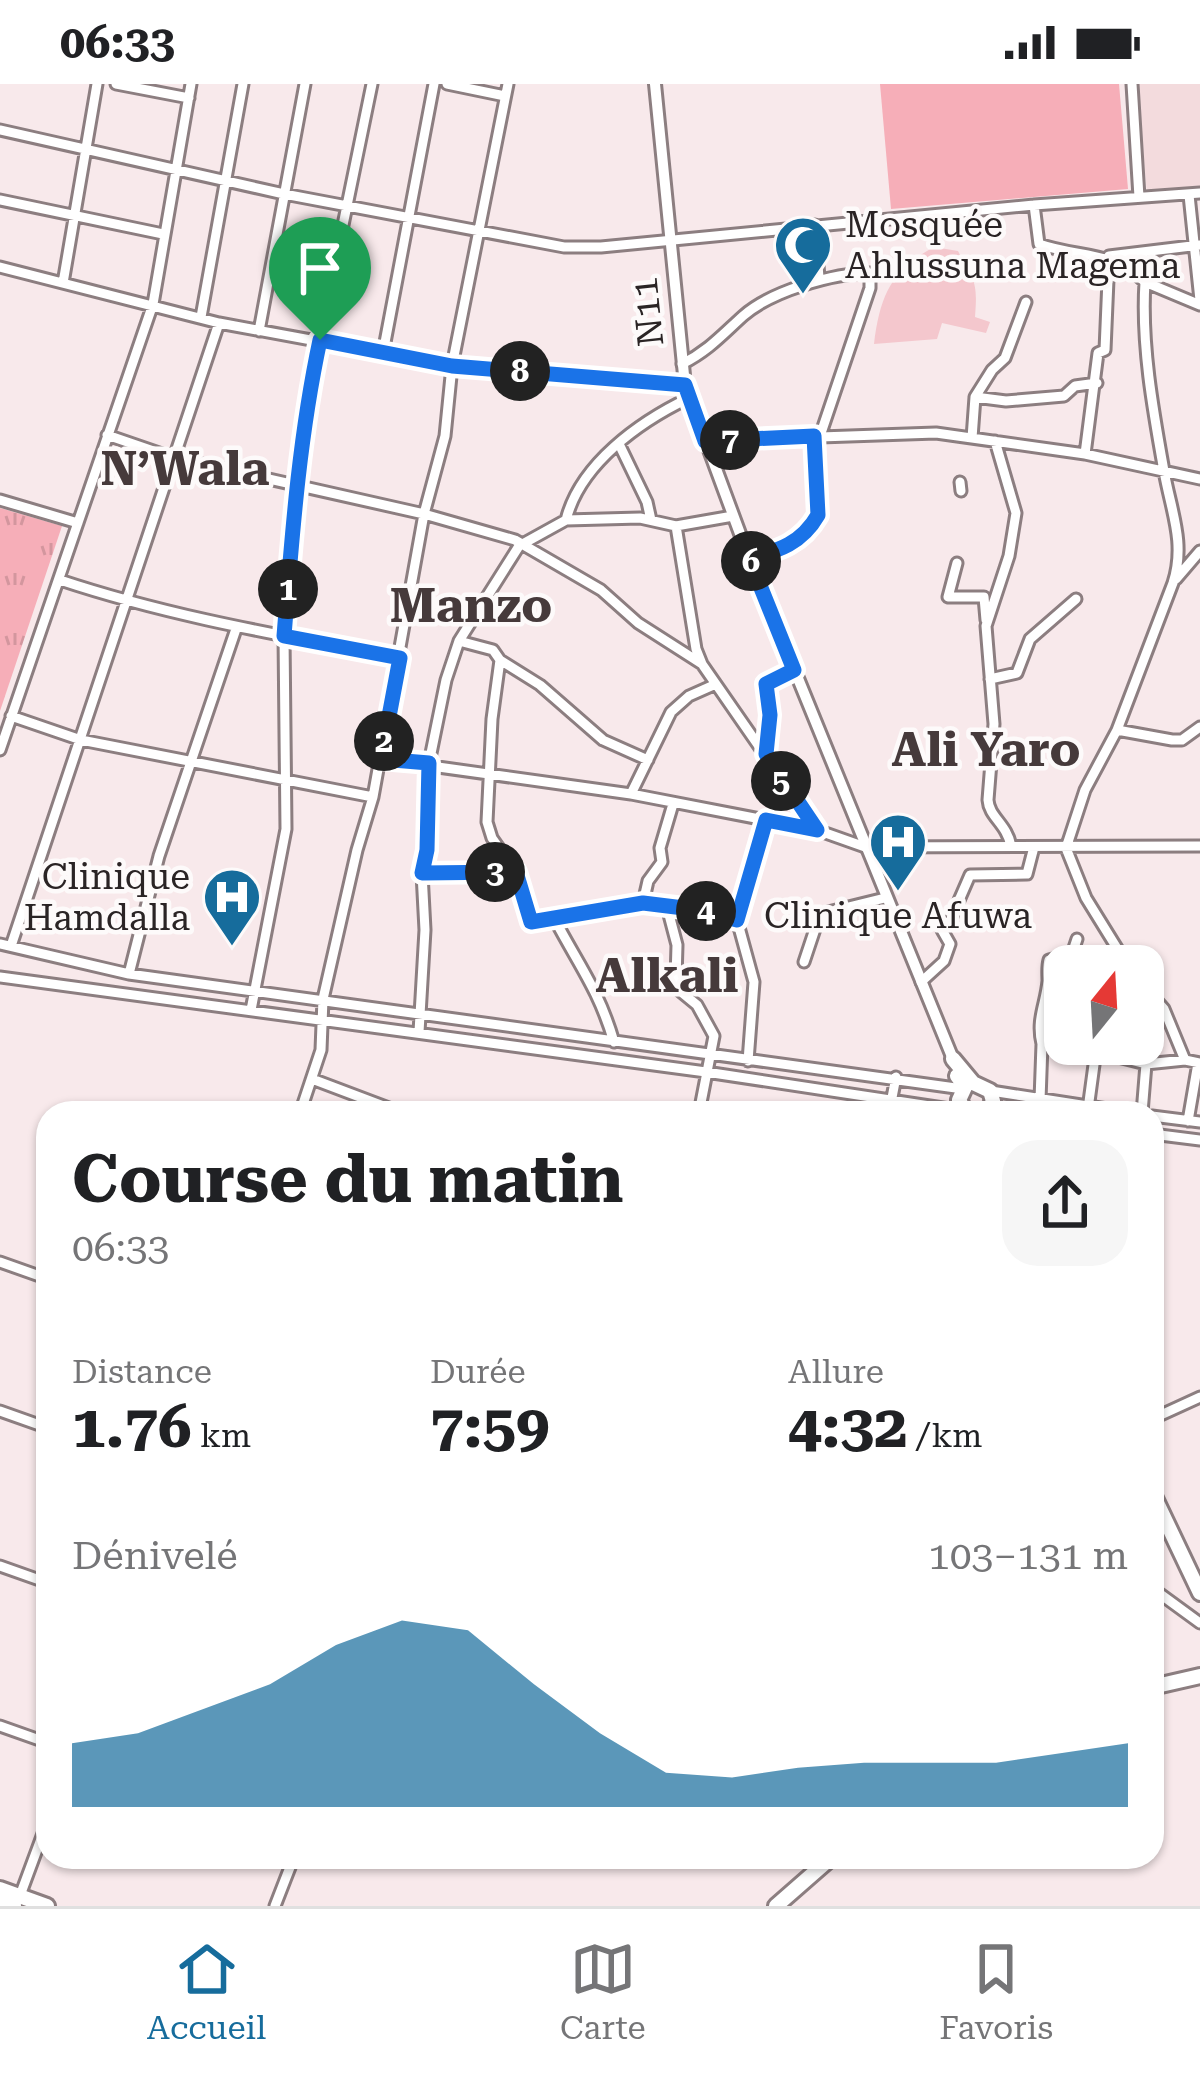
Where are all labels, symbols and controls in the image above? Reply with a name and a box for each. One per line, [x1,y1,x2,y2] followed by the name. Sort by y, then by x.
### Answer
[60,16,175,69] text: 06:33
[845,204,1181,287] place label: Mosquée Ahlussuna Magema
[772,214,834,296] mosque icon: Mosquée Ahlussuna Magema
[269,217,371,340] pin
[287,235,353,301] icon: arrive
[623,275,672,348] street label: N11
[490,341,550,401] pin: 8
[511,351,529,390] text: 8
[700,410,760,470] pin: 7
[721,420,739,459] text: 7
[101,441,269,497] district label: N’Wala
[721,531,781,591] pin: 6
[742,541,760,580] text: 6
[258,559,318,619] pin: 1
[279,569,297,608] text: 1
[390,578,552,634] district label: Manzo
[354,711,414,771] pin: 2
[375,721,393,760] text: 2
[891,722,1081,778] district label: Ali Yaro
[751,751,811,811] pin: 5
[772,761,790,800] text: 5
[867,811,929,893] hospital icon: Clinique Afuwa
[465,842,525,902] pin: 3
[486,852,504,891] text: 3
[24,856,190,939] place label: Clinique Hamdalla
[201,866,263,948] hospital icon: Clinique Hamdalla
[676,881,736,941] pin: 4
[697,891,715,930] text: 4
[764,895,1032,937] place label: Clinique Afuwa
[1044,945,1164,1065] north arrow
[1044,945,1164,1065] map controls
[595,948,739,1004] district label: Alkali
[1002,1140,1128,1266] button: share
[72,1141,624,1218] text: Course du matin
[72,1225,169,1271] text: 06:33
[72,1352,212,1391] text: Distance
[430,1352,526,1391] text: Durée
[788,1352,884,1391] text: Allure
[72,1391,192,1462] text: 1.76
[430,1391,550,1462] text: 7:59
[788,1391,908,1462] text: 4:32
[192,1416,251,1455] text: km
[908,1416,982,1455] text: /km
[72,1533,238,1579] text: Dénivelé
[928,1533,1128,1579] text: 103–131 m
[147,1936,266,2047] tab: Accueil
[560,1936,646,2047] tab: Carte
[939,1936,1053,2047] tab: Favoris

